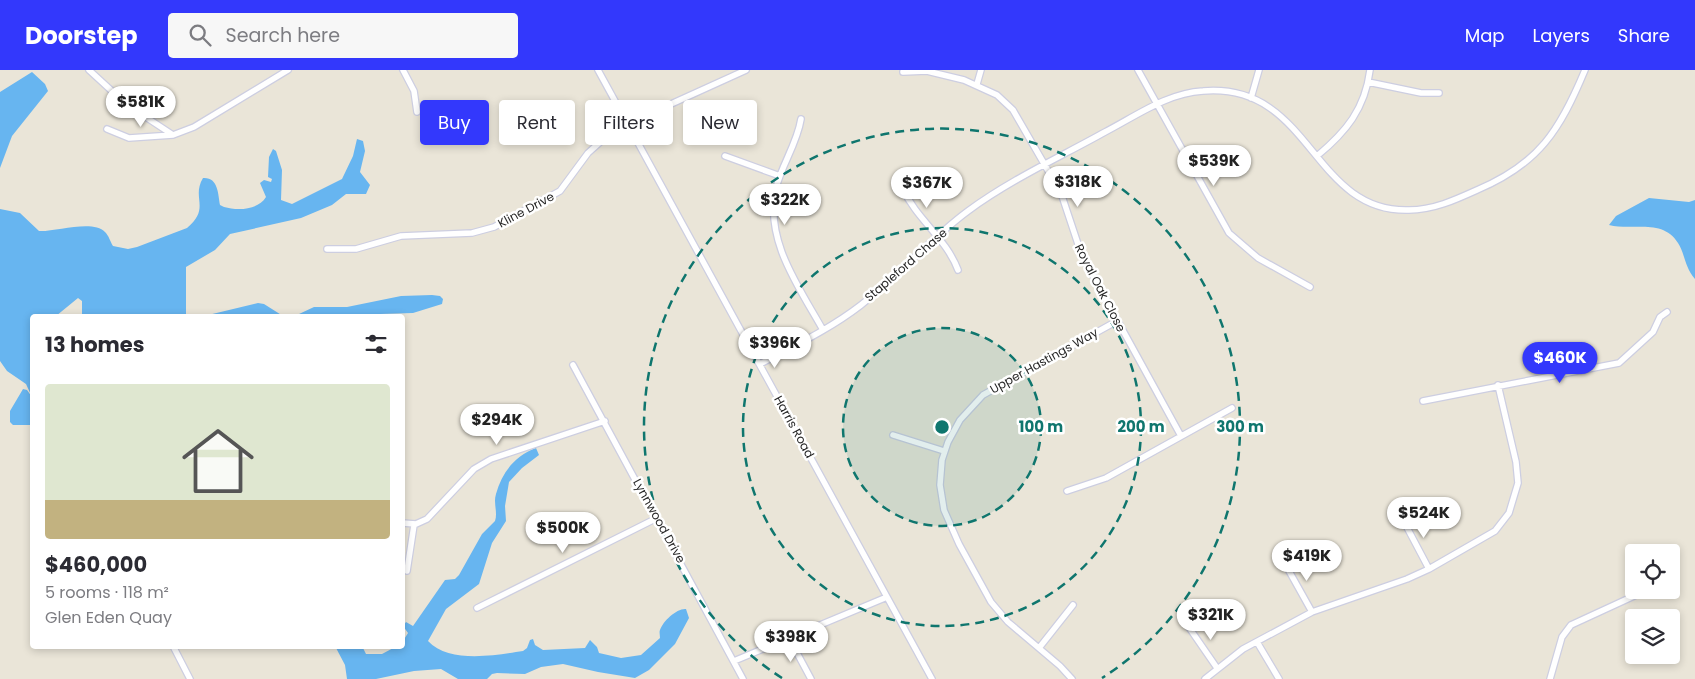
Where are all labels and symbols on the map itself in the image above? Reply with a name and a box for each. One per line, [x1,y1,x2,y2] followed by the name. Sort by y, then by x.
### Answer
[106,85,176,128] pin: $581K
[1179,144,1249,187] pin: $539K
[892,166,962,209] pin: $367K
[1043,166,1113,208] pin: $318K
[750,184,820,226] pin: $322K
[495,188,557,232] street label: Kline Drive
[861,224,951,305] street label: Stapleford Chase
[1071,241,1130,335] street label: Royal Oak Close
[987,324,1101,397] street label: Upper Hastings Way
[740,326,810,369] pin: $396K
[1525,342,1595,384] pin: $460K
[770,392,819,461] street label: Harris Road
[462,404,532,446] pin: $294K
[1019,416,1063,437] text: 100 m
[1117,416,1165,437] text: 200 m
[1216,416,1264,437] text: 300 m
[933,418,951,436] centre of rings
[629,476,690,566] street label: Lynnwood Drive
[1389,496,1459,539] pin: $524K
[528,512,598,554] pin: $500K
[1272,540,1342,582] pin: $419K
[1176,598,1246,641] pin: $321K
[756,620,826,663] pin: $398K

